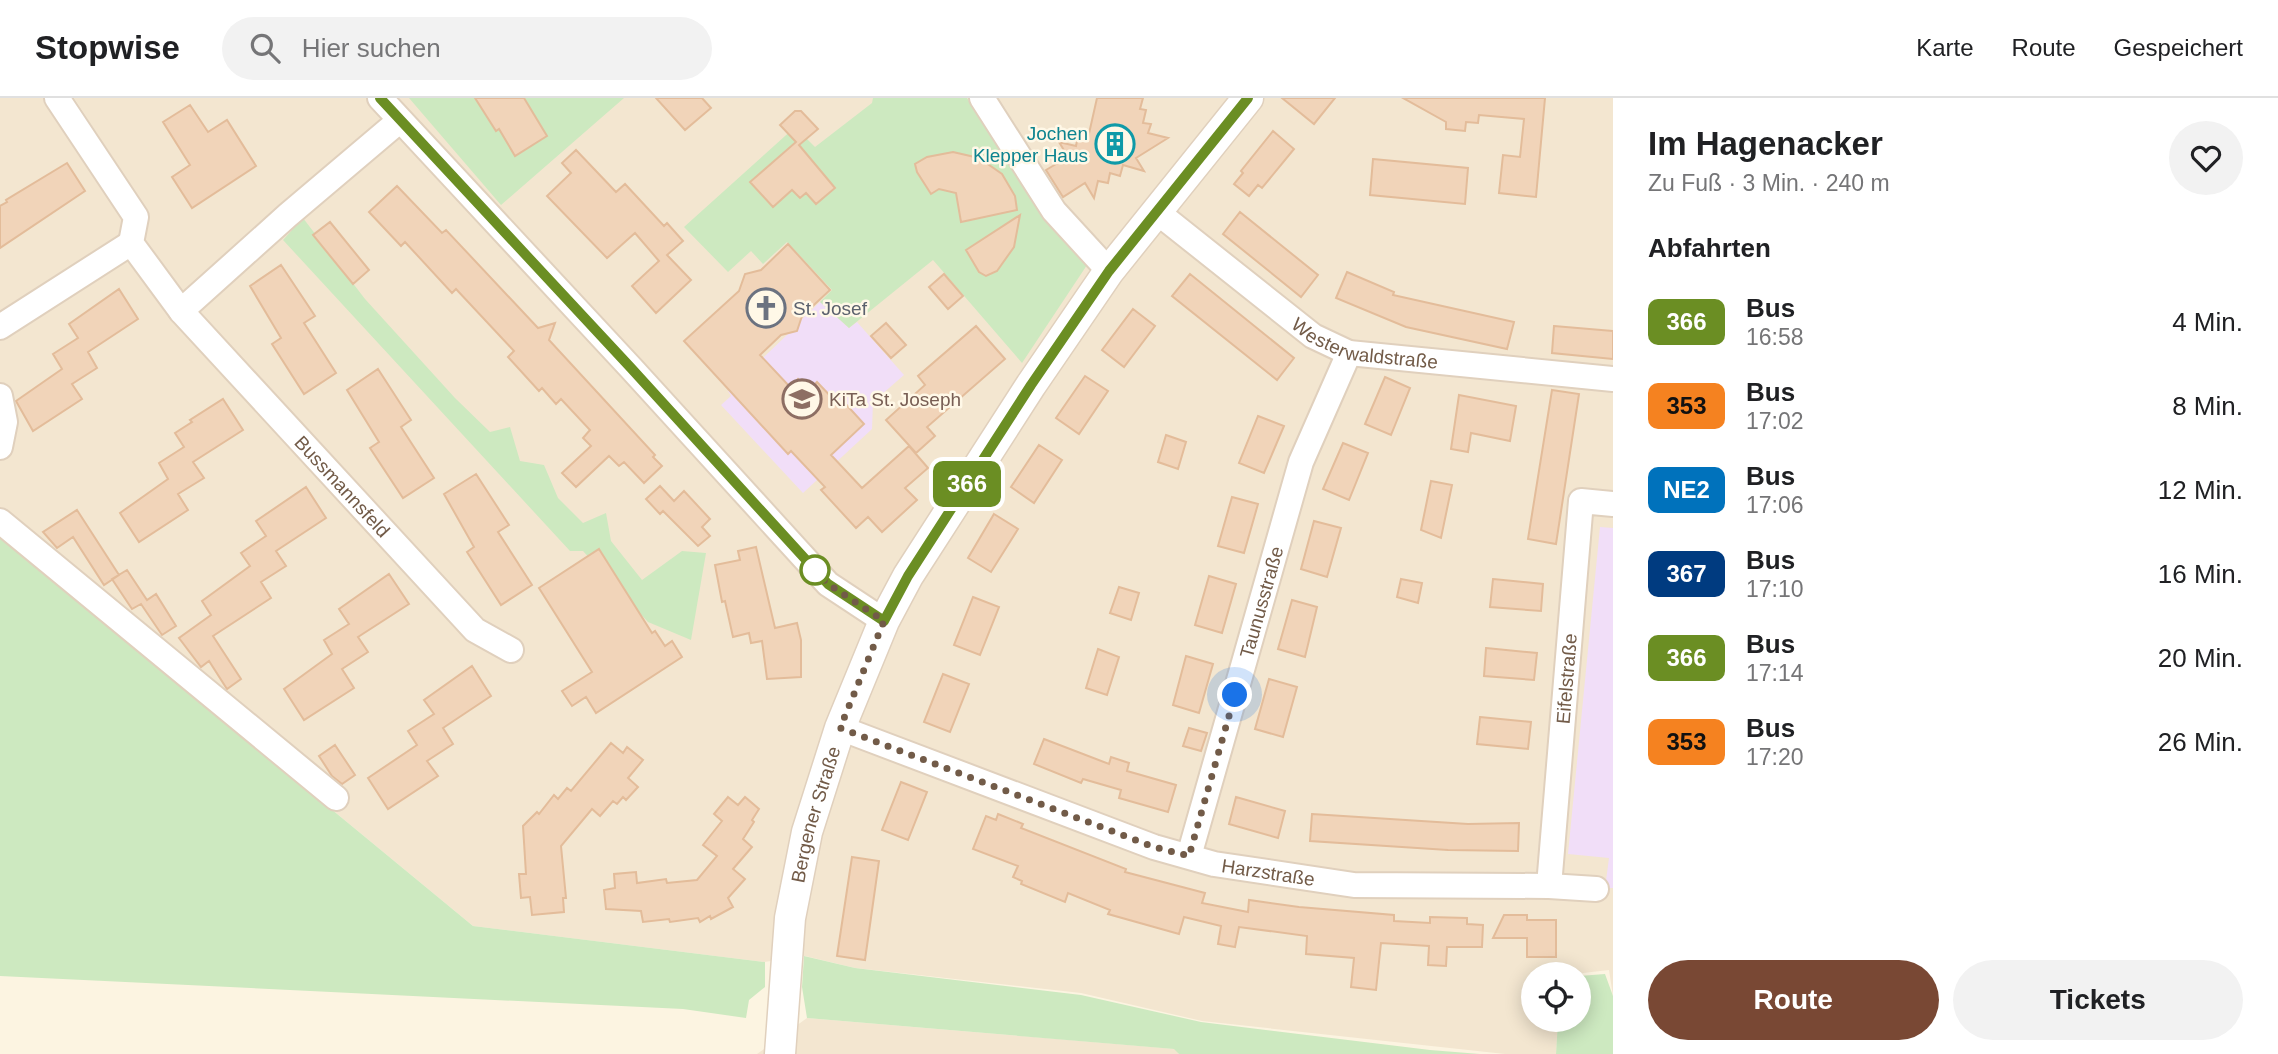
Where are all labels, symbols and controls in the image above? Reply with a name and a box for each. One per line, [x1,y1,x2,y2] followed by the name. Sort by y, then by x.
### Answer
[222,17,712,80] search box
[35,29,180,66] text: Stopwise
[246,29,284,67] icon: search
[302,33,441,63] text: Hier suchen
[1916,34,1974,61] text: Karte
[2012,34,2076,61] text: Route
[2114,34,2243,61] text: Gespeichert
[2169,121,2243,195] button: heart
[973,123,1088,166] place label: Jochen Klepper Haus
[1094,123,1136,165] building icon: Jochen Klepper Haus
[1648,125,1883,162] text: Im Hagenacker
[1648,170,1890,196] text: Zu Fuß · 3 Min. · 240 m
[1648,233,1771,263] text: Abfahrten
[745,287,787,329] church icon: St. Josef
[1746,293,1795,323] text: Bus
[793,298,868,319] place label: St. Josef
[2172,307,2243,337] text: 4 Min.
[1666,308,1707,335] text: 366
[1288,313,1439,372] street label: Westerwaldstraße
[1746,324,1804,350] text: 16:58
[1746,377,1795,407] text: Bus
[781,378,823,420] school or university icon: KiTa St. Joseph
[829,389,961,410] place label: KiTa St. Joseph
[2172,391,2243,421] text: 8 Min.
[1666,392,1707,419] text: 353
[1746,408,1804,434] text: 17:02
[291,431,394,541] street label: Bussmannsfeld
[927,461,1007,507] line badge: 366
[1746,461,1795,491] text: Bus
[947,470,987,497] text: 366
[2158,475,2243,505] text: 12 Min.
[1663,476,1710,503] text: NE2
[1746,492,1804,518] text: 17:06
[1235,544,1287,660] street label: Taunusstraße
[1746,545,1795,575] text: Bus
[800,555,830,585] unlabelled marker
[2158,559,2243,589] text: 16 Min.
[1666,560,1707,587] text: 367
[1746,576,1804,602] text: 17:10
[1746,629,1795,659] text: Bus
[1552,633,1580,725] street label: Eifelstraße
[2158,643,2243,673] text: 20 Min.
[1666,644,1707,671] text: 366
[1746,660,1804,686] text: 17:14
[1217,677,1252,712] your location
[1746,713,1795,743] text: Bus
[2158,727,2243,757] text: 26 Min.
[1666,728,1707,755] text: 353
[787,744,844,884] street label: Bergener Straße
[1746,744,1804,770] text: 17:20
[1220,855,1316,889] street label: Harzstraße
[1648,960,1939,1040] button: Route
[1953,960,2243,1040] button: Tickets
[1521,962,1591,1032] map controls
[1521,962,1591,1032] button: locate

